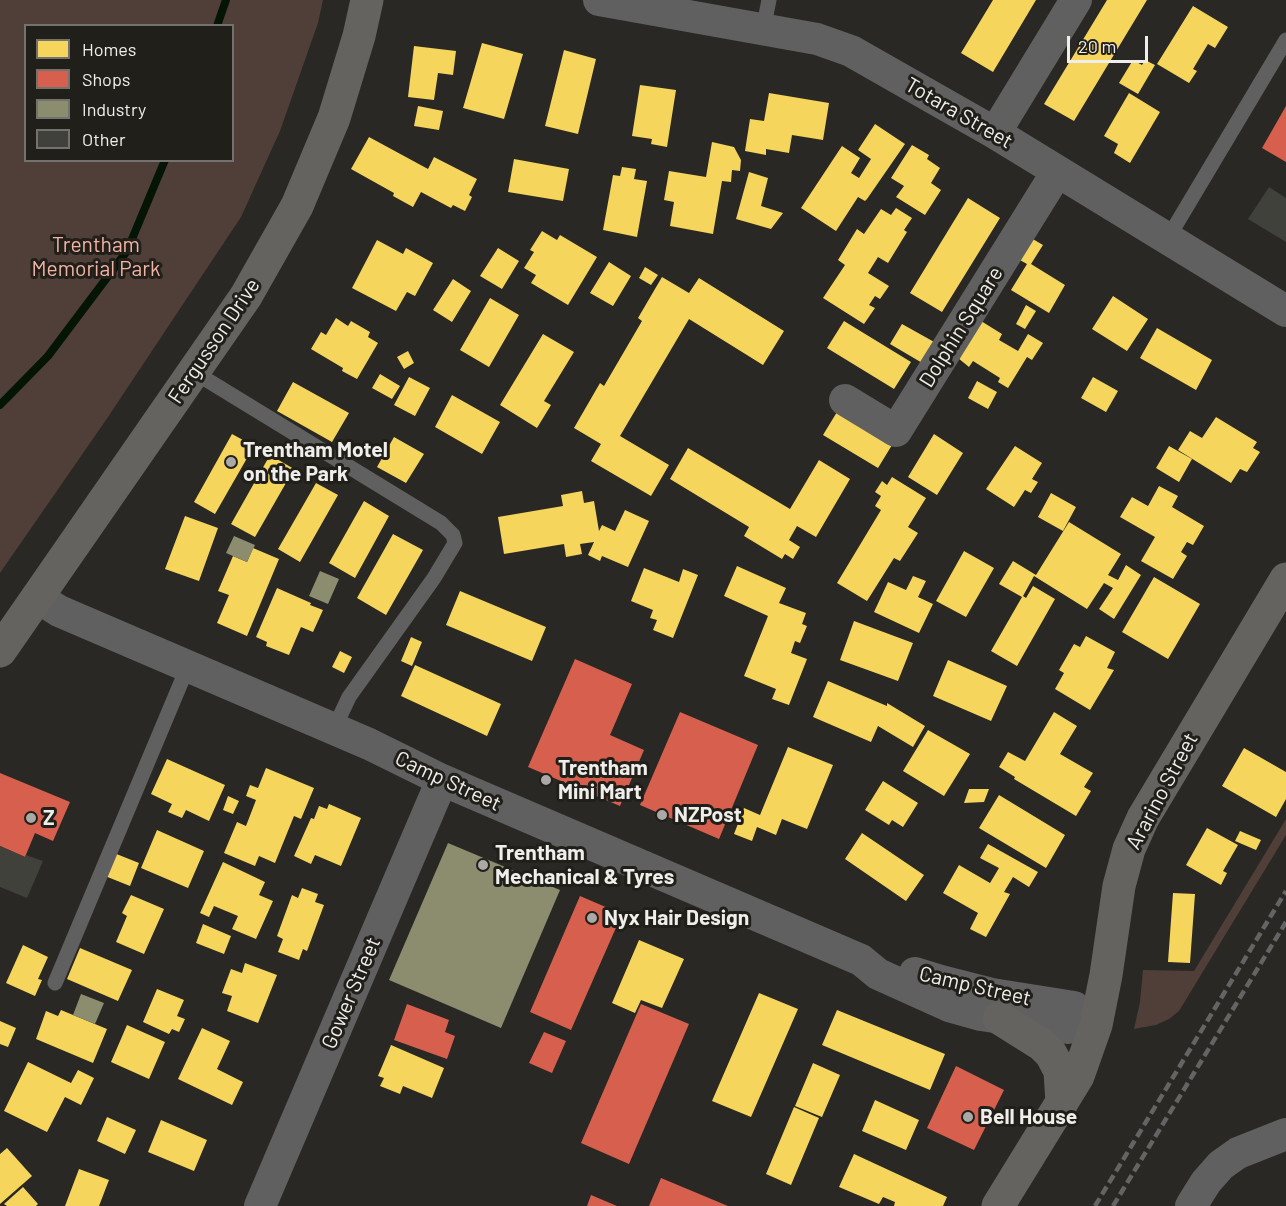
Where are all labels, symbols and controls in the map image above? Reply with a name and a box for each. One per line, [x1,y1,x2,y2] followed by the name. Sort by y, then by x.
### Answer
[24,24,234,162] legend
[1070,24,1151,62] scale bar
[1078,35,1116,57] text: 20 m
[82,38,136,60] text: Homes
[82,68,131,90] text: Shops
[901,72,1017,154] street label: Totara Street
[82,98,146,120] text: Industry
[82,128,125,150] text: Other
[32,232,160,282] park label: Trentham Memorial Park
[914,262,1008,392] street label: Dolphin Square
[163,274,265,408] street label: Fergusson Drive
[243,437,388,487] place label: Trentham Motel on the Park
[224,455,238,469] marker: Trentham Motel on the Park
[1121,728,1203,854] street label: Ararino Street
[391,746,505,816] street label: Camp Street
[558,755,648,805] place label: Trentham Mini Mart
[539,773,553,787] marker: Trentham Mini Mart
[674,802,742,828] place label: NZPost
[43,805,55,831] place label: Z
[655,808,669,822] marker: NZPost
[24,811,38,825] marker: Z
[495,840,674,890] place label: Trentham Mechanical & Tyres
[476,858,490,872] marker: Trentham Mechanical & Tyres
[604,905,749,931] place label: Nyx Hair Design
[585,911,599,925] marker: Nyx Hair Design
[316,933,386,1053] street label: Gower Street
[917,961,1033,1011] street label: Camp Street
[980,1104,1077,1130] place label: Bell House
[961,1110,975,1124] marker: Bell House

